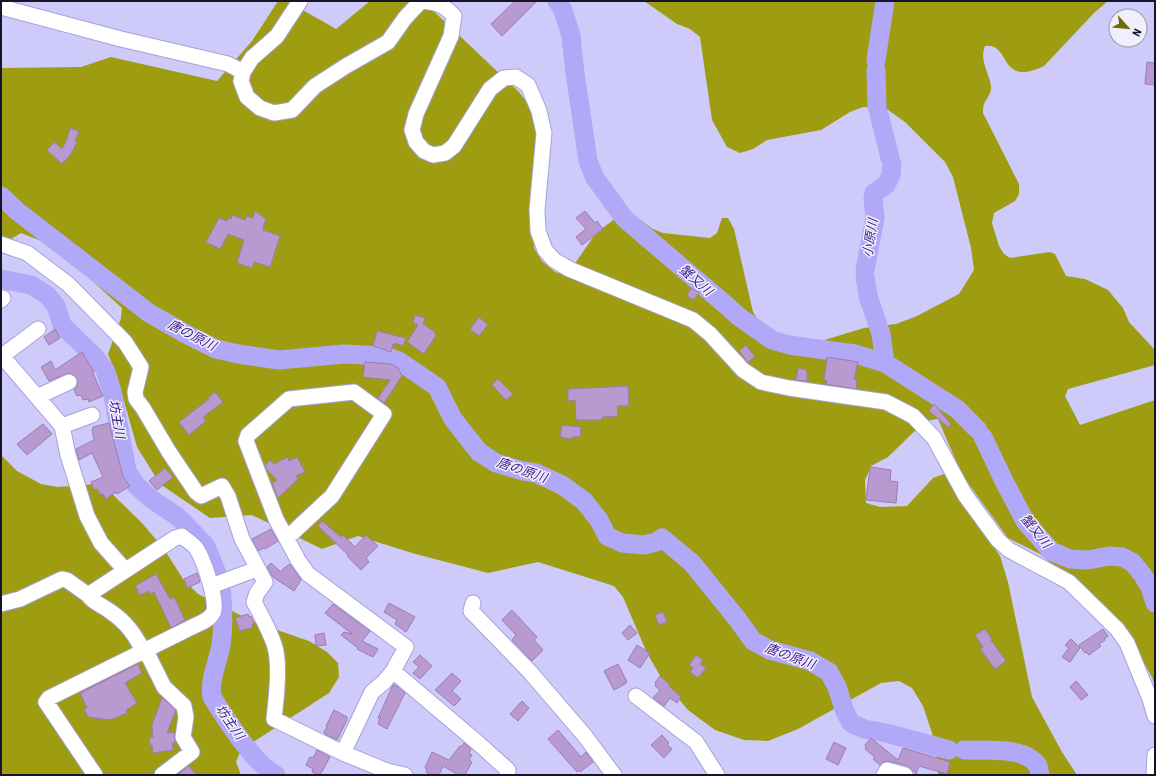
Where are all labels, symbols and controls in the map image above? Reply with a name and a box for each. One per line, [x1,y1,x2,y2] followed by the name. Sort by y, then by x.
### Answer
[1108,8,1148,48] north arrow
[1129,26,1144,38] text: N
[860,216,881,258] water label: 小原川
[676,262,717,300] water label: 蟹又川
[165,317,220,354] water label: 唐の原川
[106,398,128,441] water label: 坊主川
[495,454,551,486] water label: 唐の原川
[1018,511,1055,552] water label: 蟹又川
[763,640,819,673] water label: 唐の原川
[213,702,248,744] water label: 坊主川

